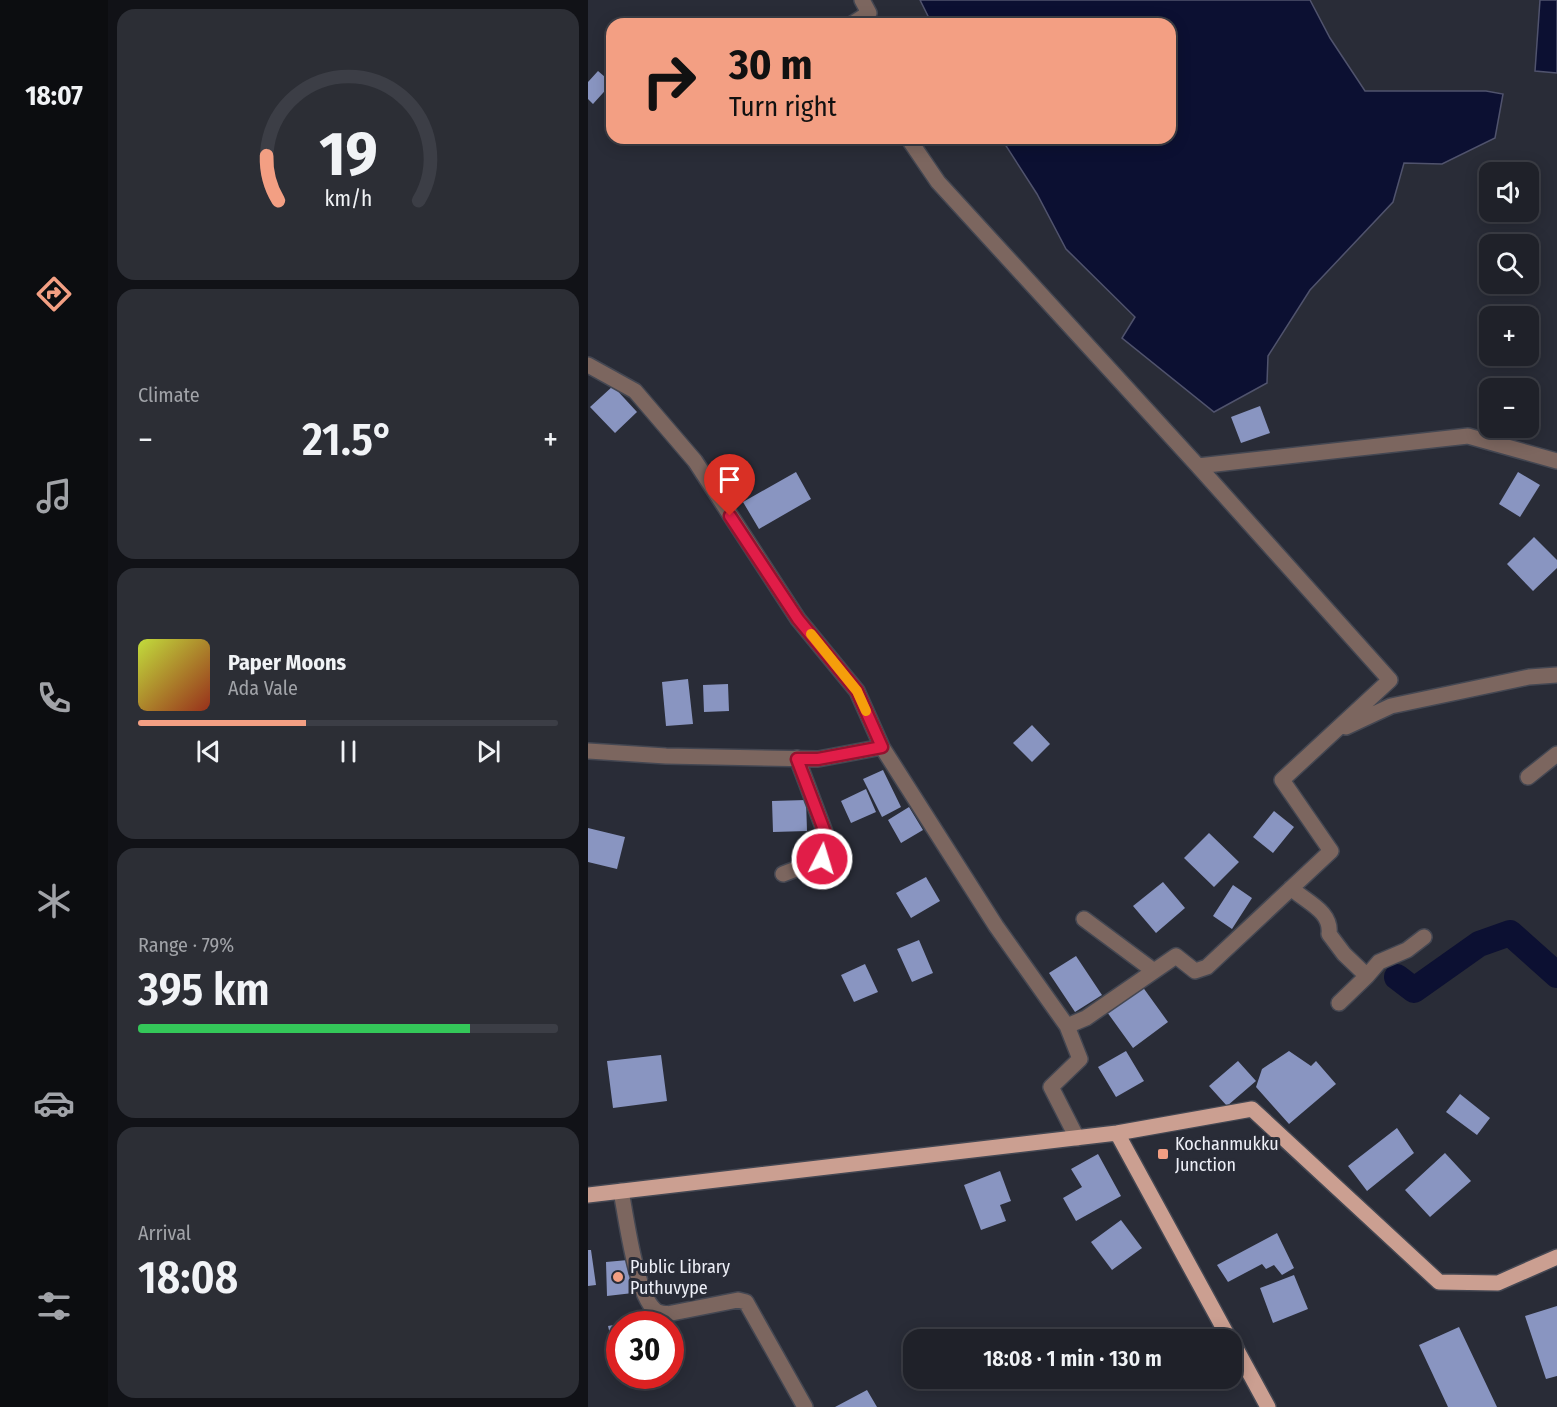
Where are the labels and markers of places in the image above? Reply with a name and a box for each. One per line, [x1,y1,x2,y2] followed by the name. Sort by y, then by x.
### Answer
[704,454,755,516] pin
[1175,1133,1279,1176] place label: Kochanmukku Junction
[1156,1147,1170,1161] marker: Kochanmukku Junction
[630,1256,730,1299] place label: Public Library Puthuvype
[611,1270,625,1284] marker: Public Library Puthuvype

